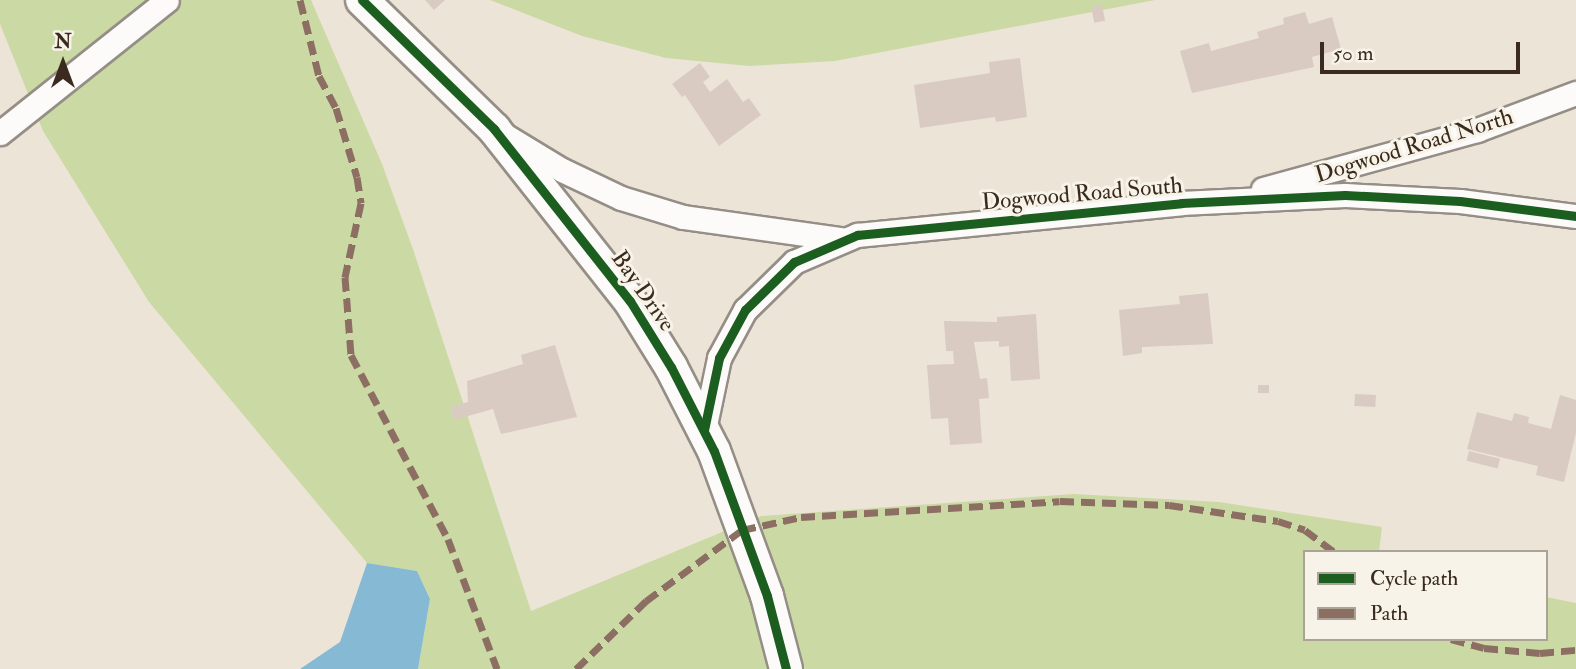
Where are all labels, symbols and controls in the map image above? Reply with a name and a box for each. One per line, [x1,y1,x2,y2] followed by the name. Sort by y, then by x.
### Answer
[28,28,98,98] north arrow
[1324,28,1524,72] scale bar
[54,30,72,54] text: N
[1333,40,1374,67] text: 50 m
[1312,103,1516,189] street label: Dogwood Road North
[980,171,1184,217] street label: Dogwood Road South
[605,245,681,337] street label: Bay Drive
[1303,550,1548,641] legend
[1370,565,1458,592] text: Cycle path
[1370,600,1408,627] text: Path

